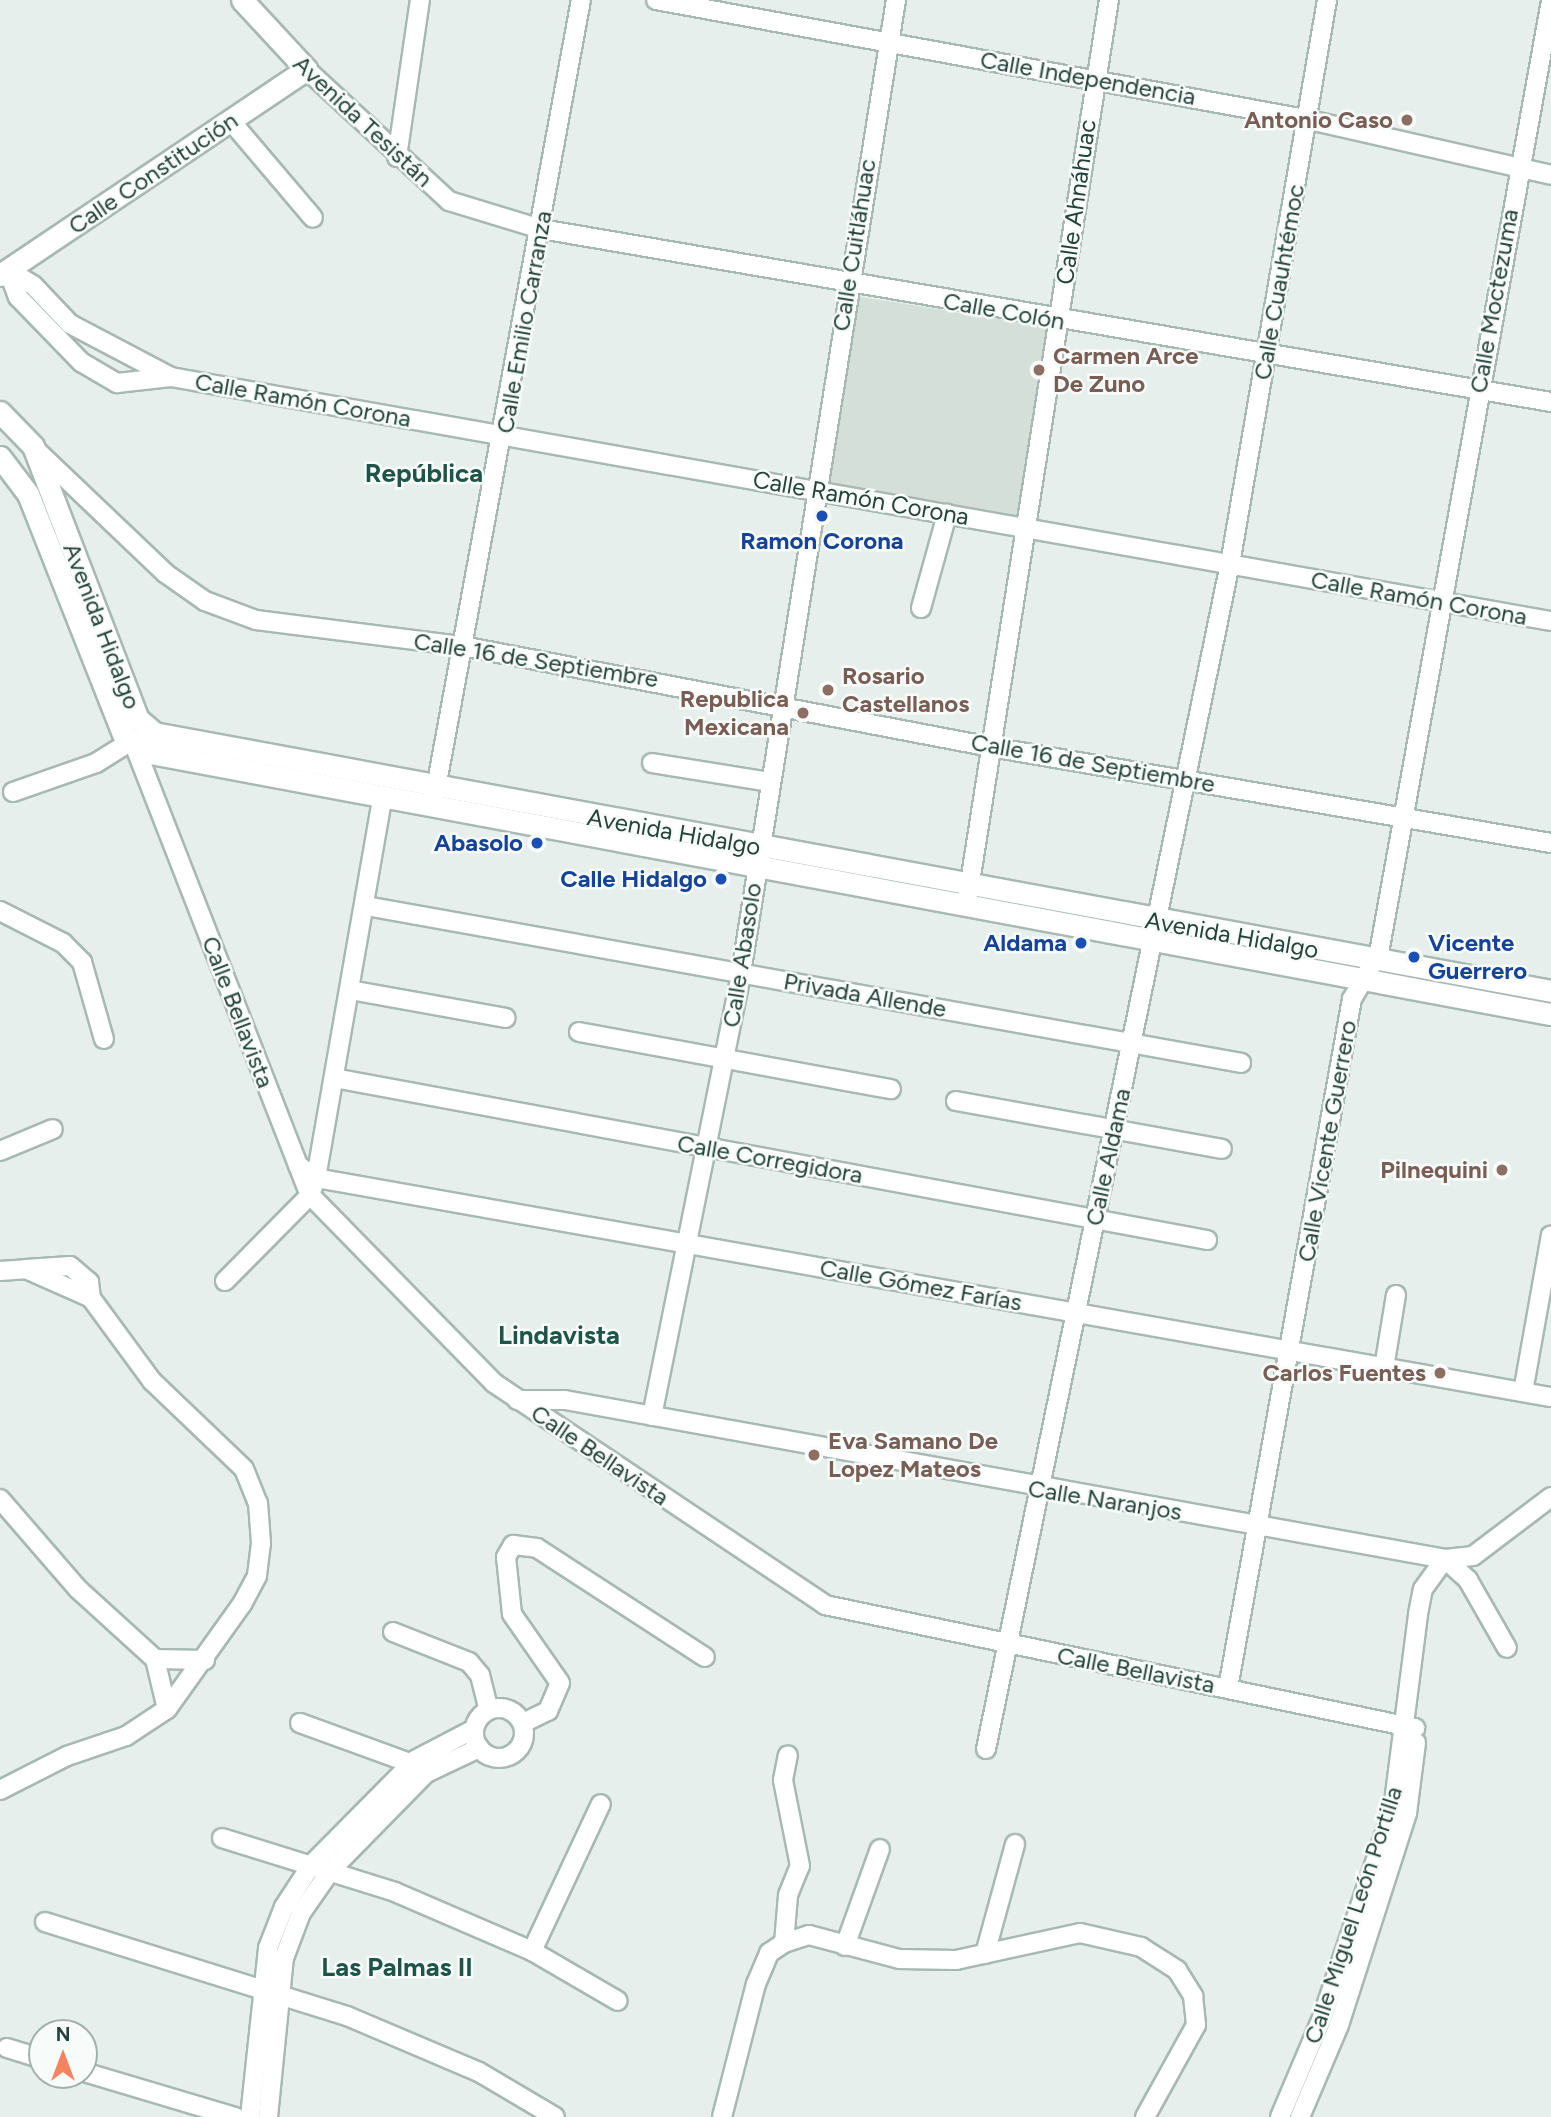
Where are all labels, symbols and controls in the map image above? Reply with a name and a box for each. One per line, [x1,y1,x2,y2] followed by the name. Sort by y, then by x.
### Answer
[978,45,1198,111] street label: Calle Independencia
[287,49,439,193] street label: Avenida Tesistán
[63,106,243,240] street label: Calle Constitución
[1244,106,1393,134] place label: Antonio Caso
[1399,112,1415,128] marker: Antonio Caso
[1050,118,1102,286] street label: Calle Ahnáhuac
[826,157,882,333] street label: Calle Cuitláhuac
[1248,182,1310,382] street label: Calle Cuauhtémoc
[1464,207,1524,395] street label: Calle Moctezuma
[490,208,558,436] street label: Calle Emilio Carranza
[941,286,1067,336] street label: Calle Colón
[1053,342,1198,398] place label: Carmen Arce De Zuno
[1031,362,1047,378] marker: Carmen Arce De Zuno
[193,367,413,433] street label: Calle Ramón Corona
[365,458,483,490] district label: República
[751,465,971,531] street label: Calle Ramón Corona
[814,508,830,524] marker: Ramon Corona
[740,527,904,555] place label: Ramon Corona
[57,539,147,713] street label: Avenida Hidalgo
[1309,565,1529,631] street label: Calle Ramón Corona
[412,626,660,694] street label: Calle 16 de Septiembre
[842,662,969,718] place label: Rosario Castellanos
[820,682,836,698] marker: Rosario Castellanos
[680,685,789,741] place label: Republica Mexicana
[795,705,811,721] marker: Republica Mexicana
[969,727,1217,799] street label: Calle 16 de Septiembre
[585,803,763,861] street label: Avenida Hidalgo
[434,829,523,857] place label: Abasolo
[529,835,545,851] marker: Abasolo
[560,865,707,893] place label: Calle Hidalgo
[713,871,729,887] marker: Calle Hidalgo
[716,881,768,1029] street label: Calle Abasolo
[1143,906,1321,964] street label: Avenida Hidalgo
[983,929,1067,957] place label: Aldama
[1428,929,1527,985] place label: Vicente Guerrero
[196,932,280,1092] street label: Calle Bellavista
[1073,935,1089,951] marker: Aldama
[1406,949,1422,965] marker: Vicente Guerrero
[781,967,949,1023] street label: Privada Allende
[1292,1018,1362,1264] street label: Calle Vicente Guerrero
[1079,1086,1137,1228] street label: Calle Aldama
[675,1129,865,1189] street label: Calle Corregidora
[1380,1156,1488,1184] place label: Pilnequini
[1494,1162,1510,1178] marker: Pilnequini
[818,1253,1024,1317] street label: Calle Gómez Farías
[498,1320,620,1352] district label: Lindavista
[1262,1359,1426,1387] place label: Carlos Fuentes
[1432,1365,1448,1381] marker: Carlos Fuentes
[526,1398,674,1512] street label: Calle Bellavista
[828,1427,998,1483] place label: Eva Samano De Lopez Mateos
[806,1447,822,1463] marker: Eva Samano De Lopez Mateos
[1026,1474,1184,1526] street label: Calle Naranjos
[1055,1641,1217,1699] street label: Calle Bellavista
[1298,1783,1408,2047] street label: Calle Miguel León Portilla
[321,1952,473,1984] district label: Las Palmas II
[28,2019,98,2089] north arrow
[56,2023,70,2046] text: N

